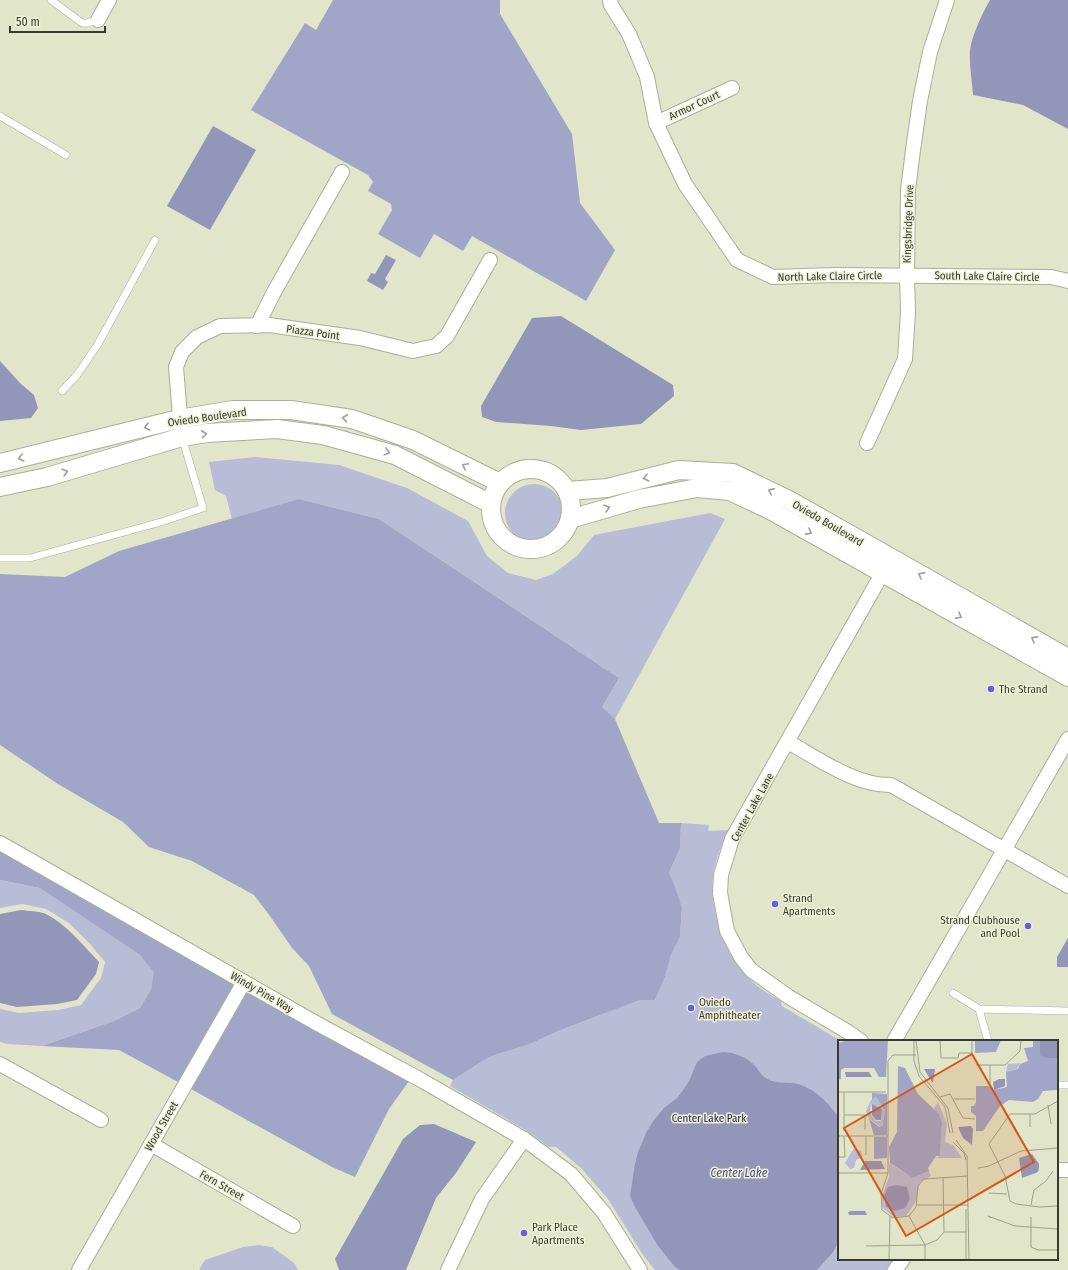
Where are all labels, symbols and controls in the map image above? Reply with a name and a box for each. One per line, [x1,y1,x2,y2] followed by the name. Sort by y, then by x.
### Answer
[10,8,105,34] scale bar
[16,15,40,29] text: 50 m
[667,88,722,123] street label: Armor Court
[901,184,916,264] street label: Kingsbridge Drive
[778,269,882,284] street label: North Lake Claire Circle
[934,269,1040,284] street label: South Lake Claire Circle
[285,322,341,343] street label: Piazza Point
[167,406,247,429] street label: Oviedo Boulevard
[342,414,348,423] one-way arrow
[144,422,150,430] one-way arrow
[201,430,207,439] one-way arrow
[384,448,390,456] one-way arrow
[18,453,25,462] one-way arrow
[462,463,469,471] one-way arrow
[62,468,69,477] one-way arrow
[643,473,650,482] one-way arrow
[767,488,775,496] one-way arrow
[790,498,865,549] street label: Oviedo Boulevard
[603,504,610,513] one-way arrow
[805,527,812,534] one-way arrow
[917,573,925,580] one-way arrow
[955,611,962,618] one-way arrow
[1031,636,1038,643] one-way arrow
[999,683,1048,696] place label: The Strand
[986,684,996,694] marker: The Strand
[728,771,777,844] street label: Center Lake Lane
[783,892,836,918] place label: Strand Apartments
[770,899,780,909] marker: Strand Apartments
[940,914,1020,940] place label: Strand Clubhouse and Pool
[1023,921,1033,931] marker: Strand Clubhouse and Pool
[228,969,296,1016] street label: Windy Pine Way
[699,996,761,1022] place label: Oviedo Amphitheater
[686,1003,696,1013] marker: Oviedo Amphitheater
[838,1040,1058,1260] inset map
[142,1099,181,1153] street label: Wood Street
[672,1112,747,1125] park label: Center Lake Park
[711,1166,768,1180] water label: Center Lake
[197,1168,247,1204] street label: Fern Street
[532,1221,585,1247] place label: Park Place Apartments
[519,1228,529,1238] marker: Park Place Apartments

